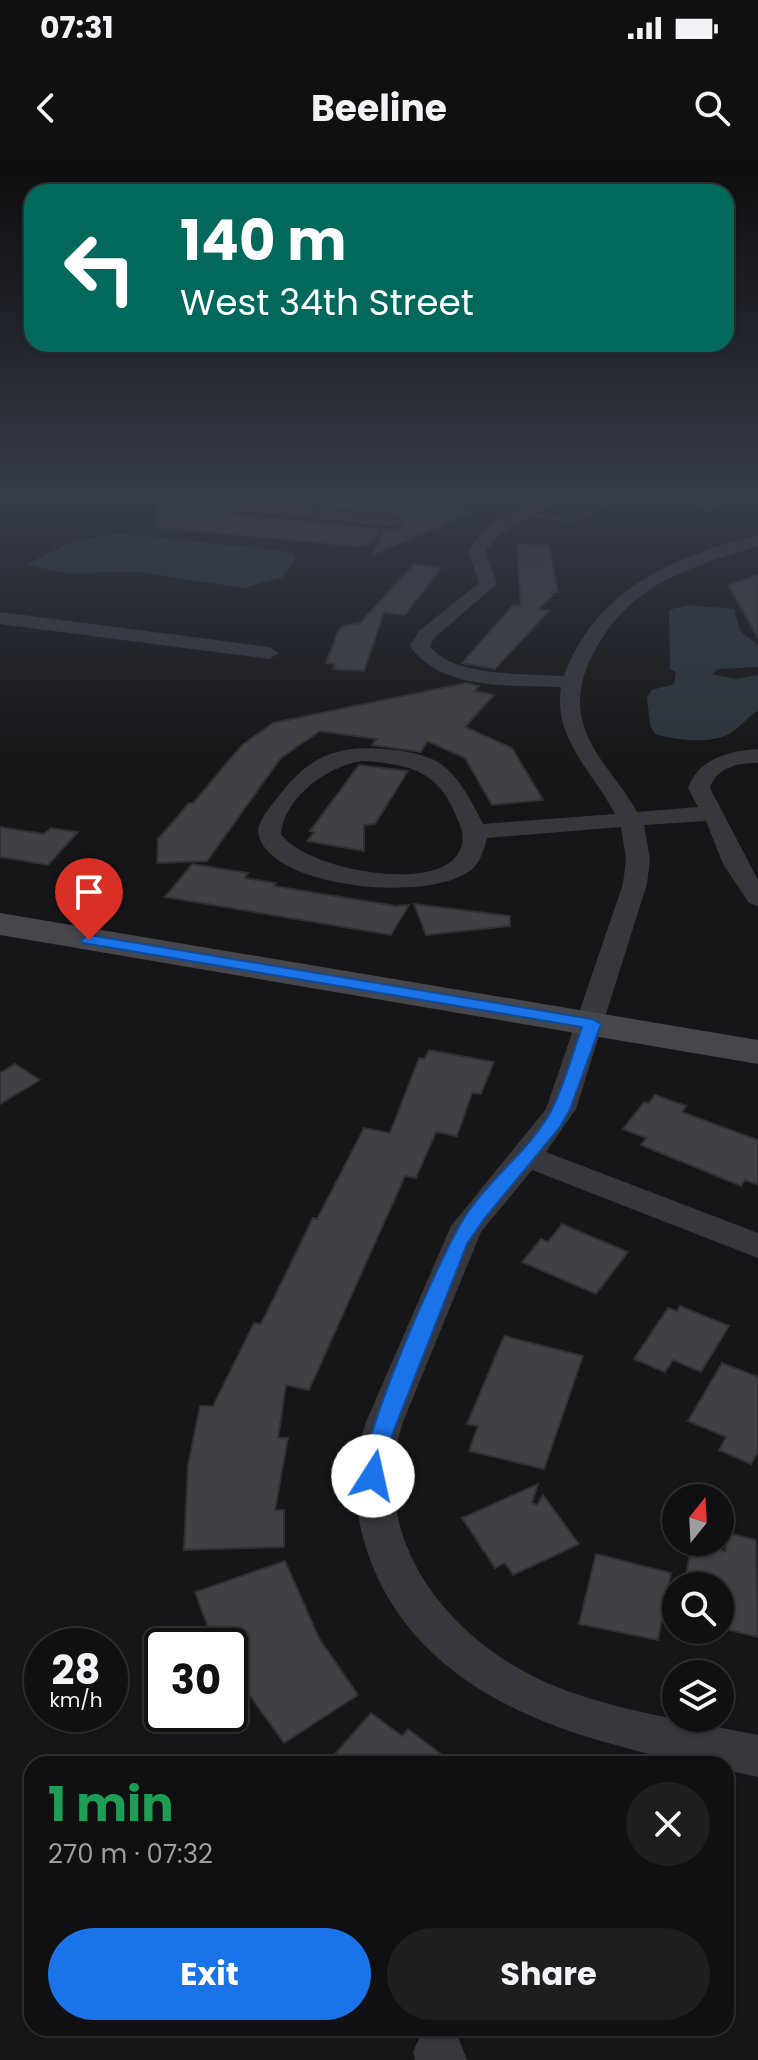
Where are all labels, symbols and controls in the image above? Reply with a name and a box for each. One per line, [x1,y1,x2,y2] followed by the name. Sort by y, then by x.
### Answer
[40,6,114,49] text: 07:31
[311,83,447,134] text: Beeline
[24,86,68,130] icon: back
[690,86,734,130] icon: search
[180,201,347,280] text: 140 m
[48,216,152,320] icon: left
[180,277,474,328] text: West 34th Street
[55,858,123,940] pin
[67,870,111,914] icon: arrive
[331,1434,415,1518] position arrow
[662,1484,734,1556] north arrow
[662,1484,734,1732] map controls
[662,1572,734,1644] button: search
[144,1628,248,1732] speed limit sign: 30
[52,1642,100,1698] text: 28
[662,1660,734,1732] button: layers
[49,1686,103,1714] text: km/h
[48,1771,174,1838] text: 1 min
[626,1782,710,1866] button: close
[48,1836,213,1872] text: 270 m · 07:32
[48,1928,371,2020] button: Exit
[387,1928,710,2020] button: Share

